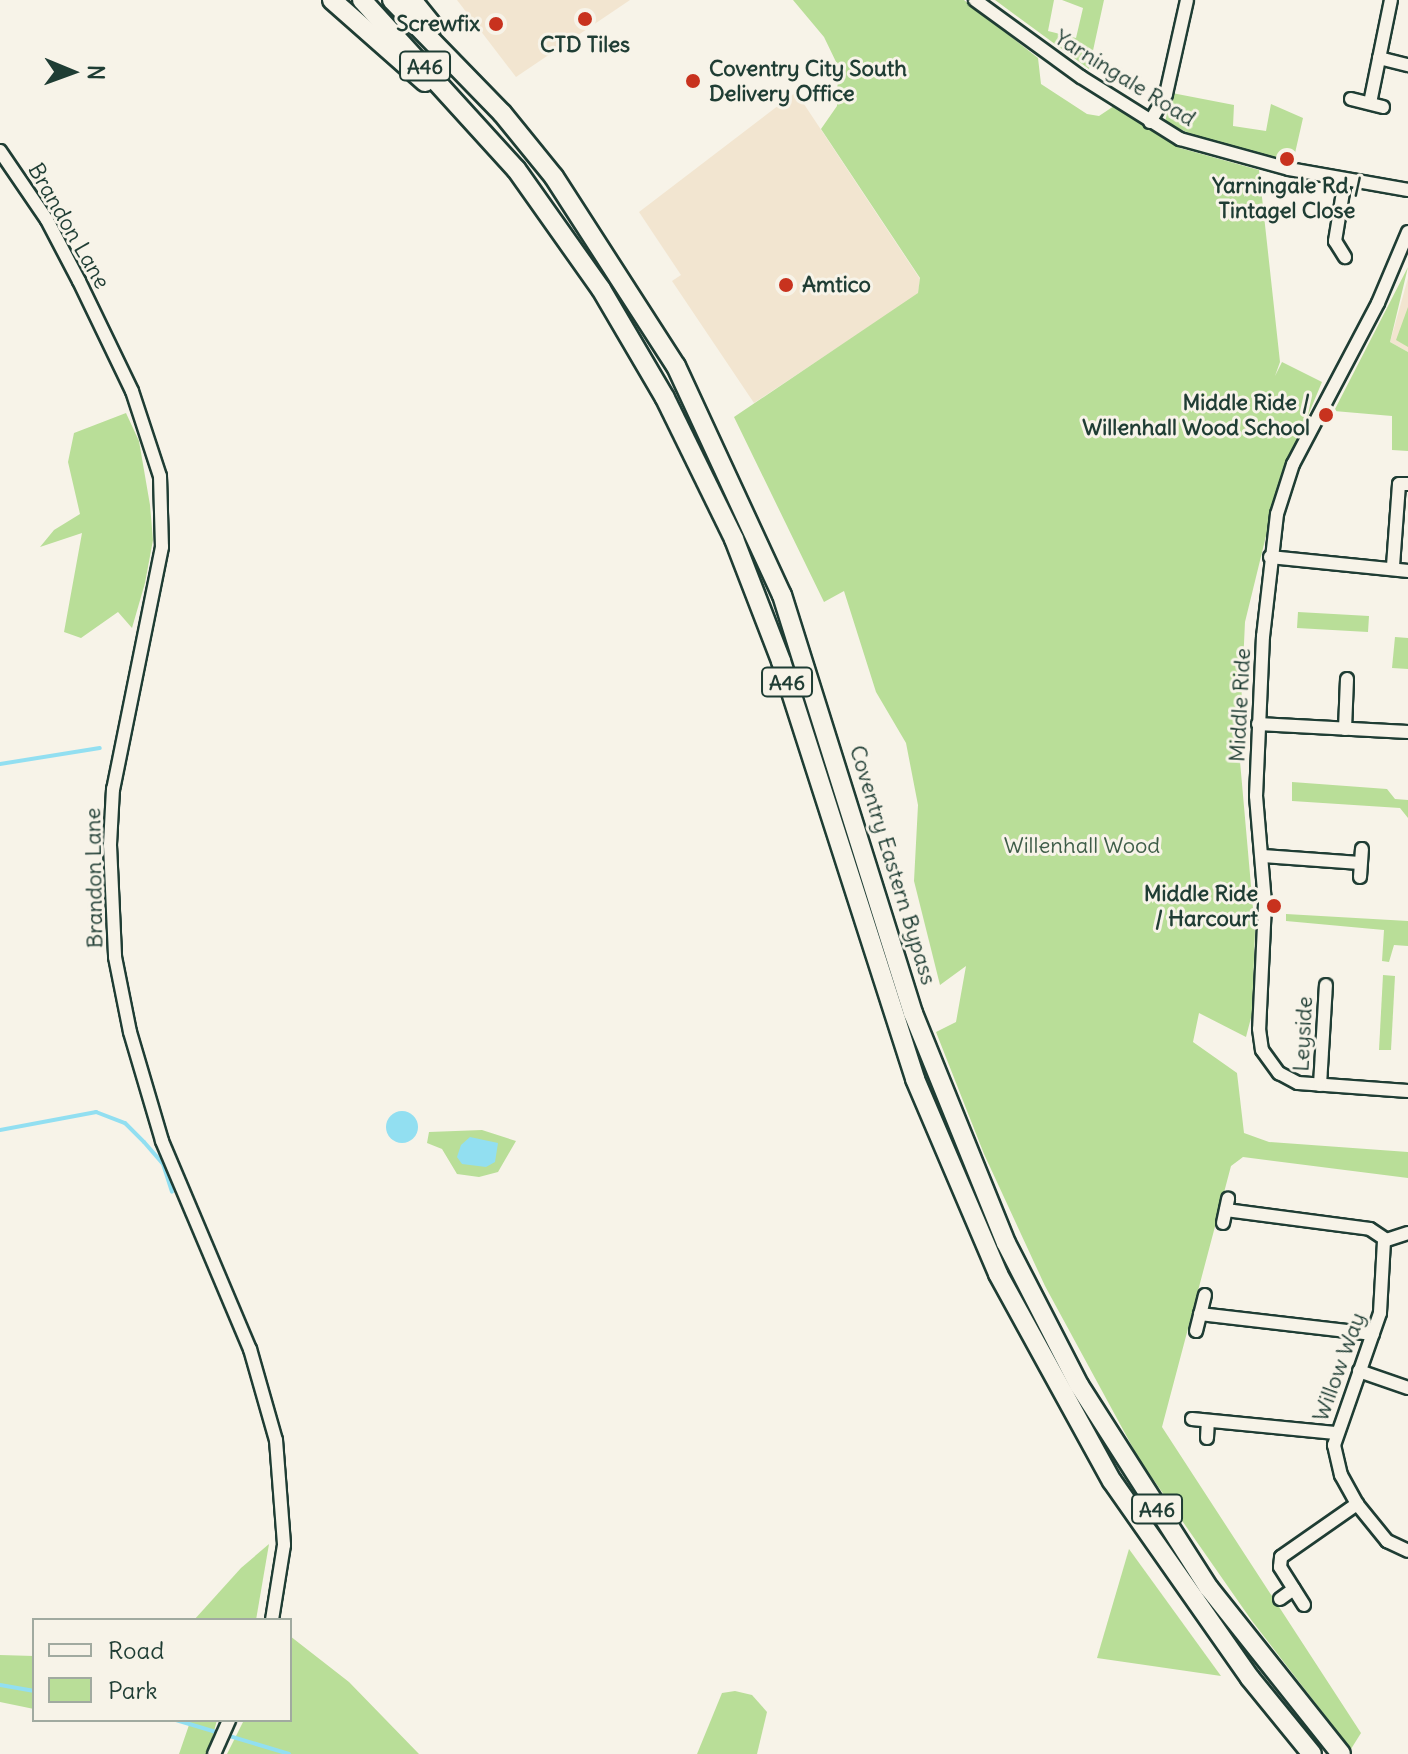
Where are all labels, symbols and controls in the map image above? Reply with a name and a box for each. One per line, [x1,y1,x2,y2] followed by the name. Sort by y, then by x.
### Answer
[576,10,594,28] marker: CTD Tiles
[396,11,480,37] place label: Screwfix
[487,15,505,33] marker: Screwfix
[1050,24,1200,132] street label: Yarningale Road
[32,32,112,112] north arrow
[540,32,630,58] place label: CTD Tiles
[399,50,451,82] road number: A46
[709,55,907,106] place label: Coventry City South Delivery Office
[82,65,110,80] text: N
[684,72,702,90] marker: Coventry City South Delivery Office
[1278,150,1296,168] marker: Yarningale Rd / Tintagel Close
[22,158,116,294] street label: Brandon Lane
[1212,172,1362,224] place label: Yarningale Rd / Tintagel Close
[802,272,871,298] place label: Amtico
[777,276,795,294] marker: Amtico
[1082,389,1310,440] place label: Middle Ride / Willenhall Wood School
[1317,406,1335,424] marker: Middle Ride / Willenhall Wood School
[1224,647,1256,763] street label: Middle Ride
[761,666,813,698] road number: A46
[844,742,942,988] street label: Coventry Eastern Bypass
[80,807,108,949] street label: Brandon Lane
[1004,833,1160,859] park label: Willenhall Wood
[1144,880,1258,932] place label: Middle Ride / Harcourt
[1265,897,1283,915] marker: Middle Ride / Harcourt
[1288,996,1318,1072] street label: Leyside
[1307,1309,1371,1425] street label: Willow Way
[1131,1493,1183,1525] road number: A46
[32,1618,292,1722] legend
[108,1635,164,1665] text: Road
[108,1675,158,1705] text: Park

